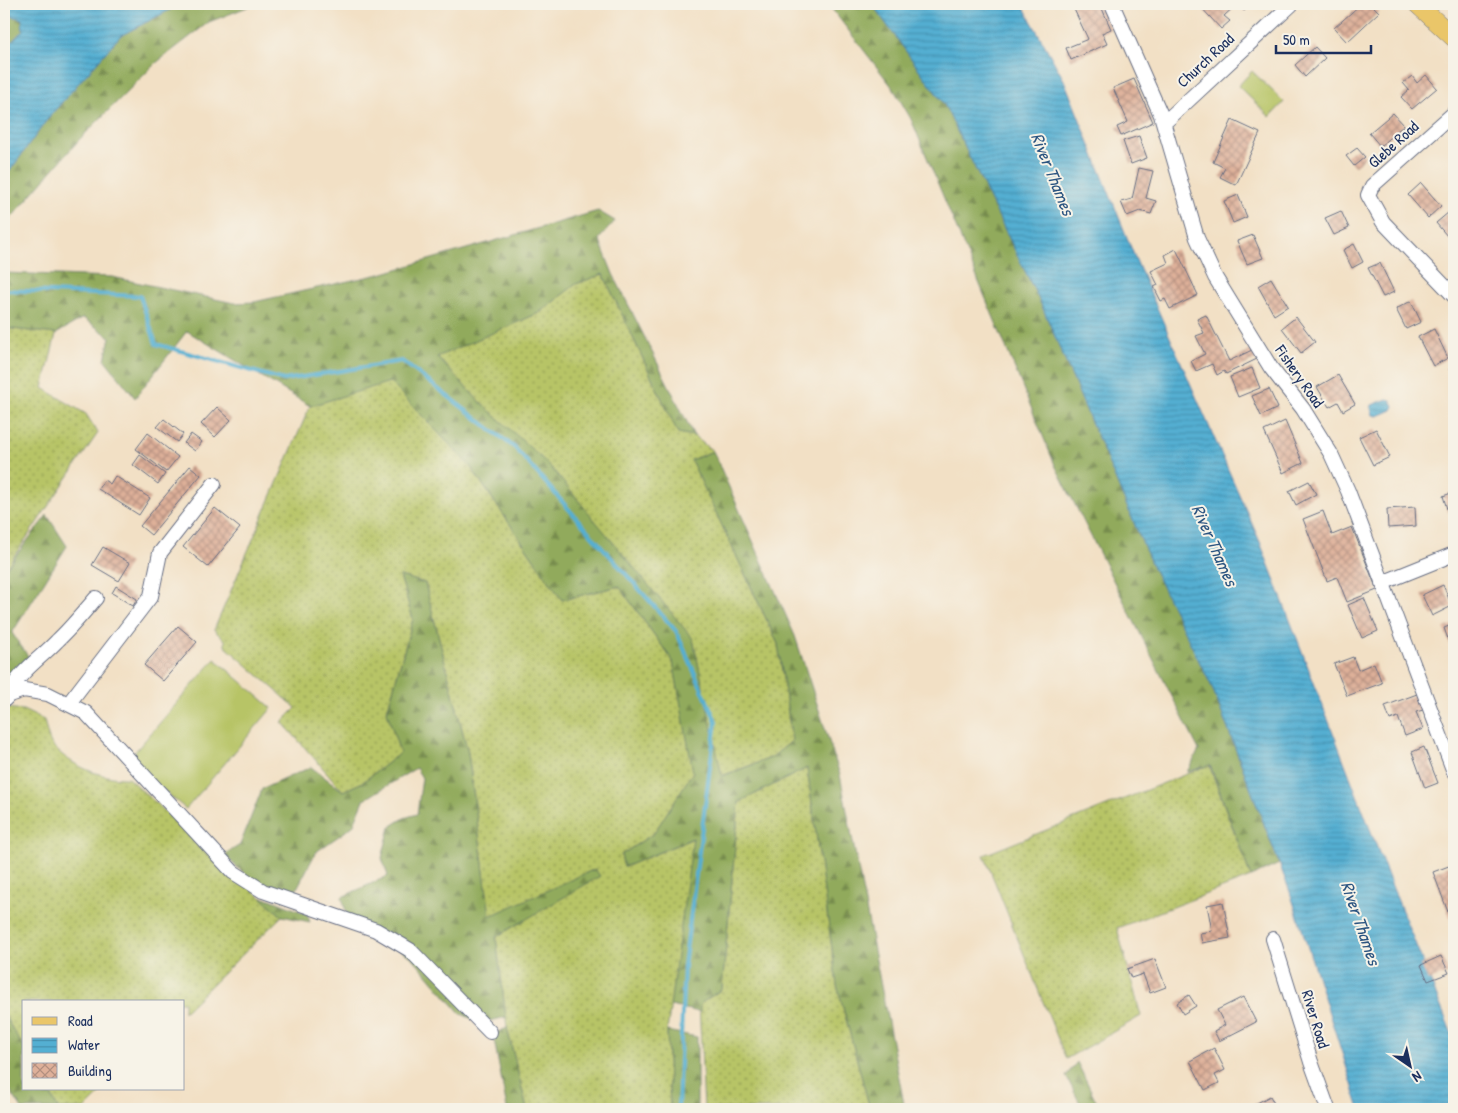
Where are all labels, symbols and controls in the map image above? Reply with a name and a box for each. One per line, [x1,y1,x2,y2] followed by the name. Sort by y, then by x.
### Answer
[1276,22,1370,54] scale bar
[1172,28,1238,92] street label: Church Road
[1283,29,1310,50] text: 50 m
[1363,115,1423,173] street label: Glebe Road
[1025,129,1082,221] water label: River Thames
[1270,340,1330,412] street label: Fishery Road
[1186,500,1245,592] water label: River Thames
[1335,878,1388,970] water label: River Thames
[1297,987,1335,1051] street label: River Road
[22,1000,185,1090] legend
[68,1010,93,1031] text: Road
[68,1034,100,1055] text: Water
[1386,1040,1436,1090] north arrow
[68,1060,112,1081] text: Building
[1409,1067,1426,1087] text: N

